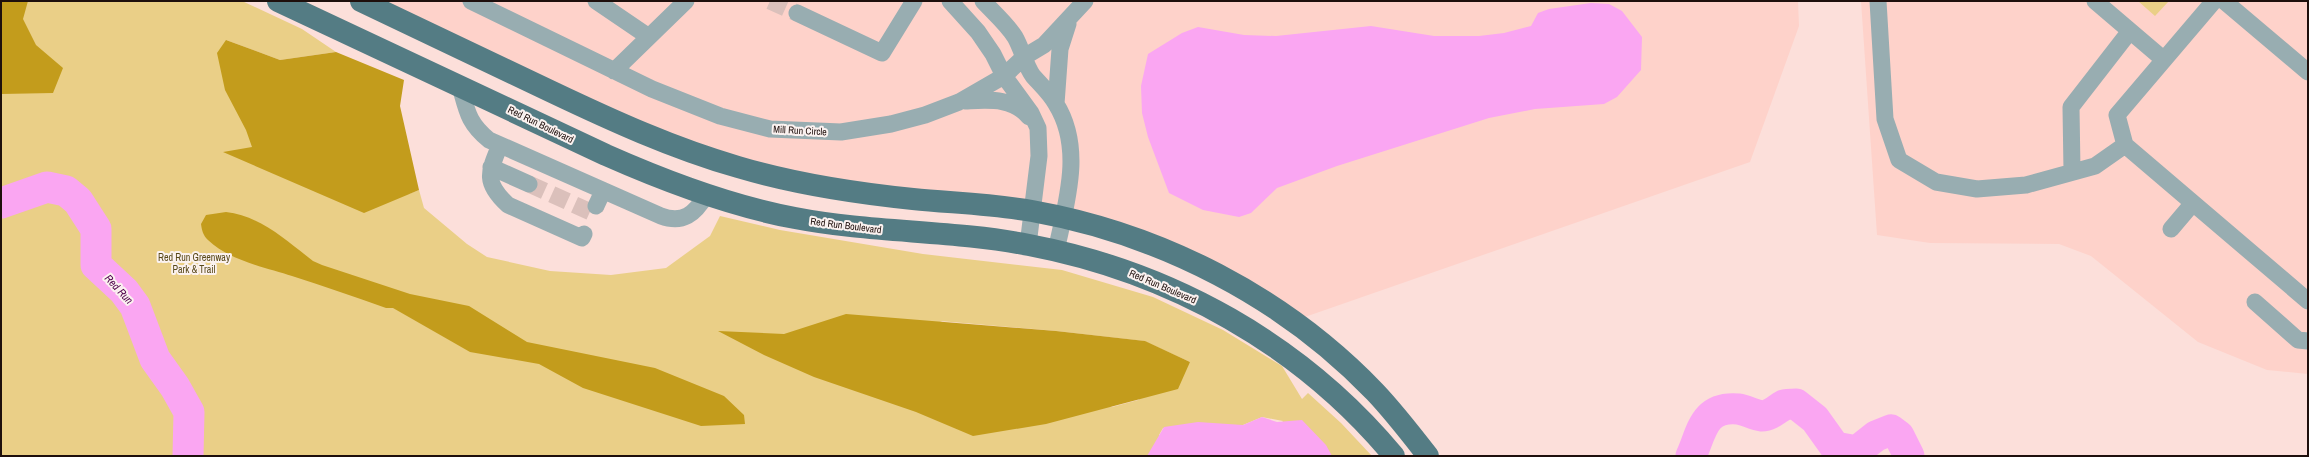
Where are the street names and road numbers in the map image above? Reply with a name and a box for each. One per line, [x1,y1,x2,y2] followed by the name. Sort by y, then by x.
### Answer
[506,103,576,146] street label: Red Run Boulevard
[773,123,828,138] street label: Mill Run Circle
[810,215,882,236] street label: Red Run Boulevard
[1127,266,1198,306] street label: Red Run Boulevard

